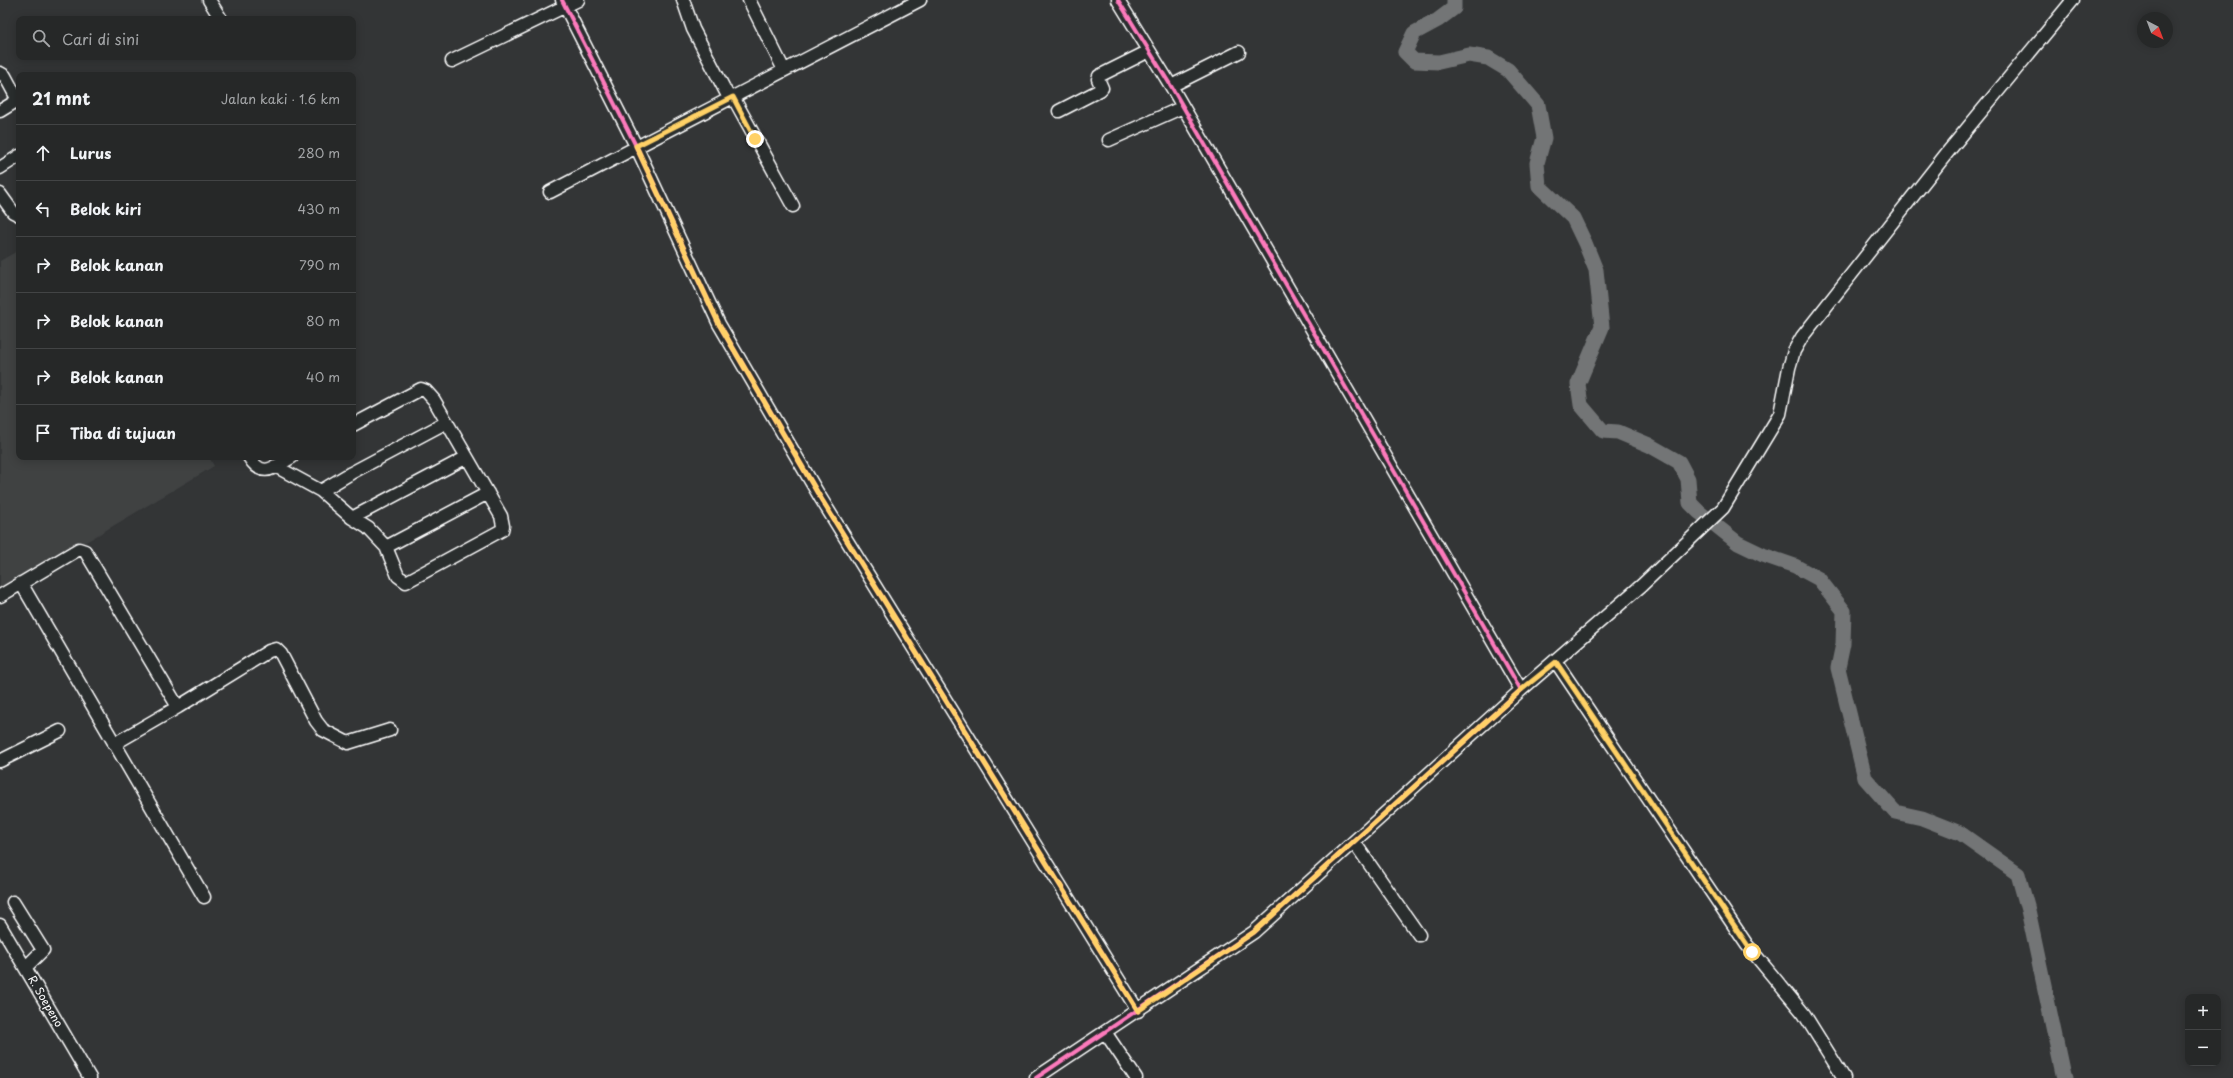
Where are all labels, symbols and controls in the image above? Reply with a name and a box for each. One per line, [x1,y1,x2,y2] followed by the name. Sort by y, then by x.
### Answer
[2137,12,2173,48] north arrow
[16,16,356,60] search box
[30,27,52,49] icon: search
[62,27,139,50] text: Cari di sini
[32,85,91,111] text: 21 mnt
[221,89,340,108] text: Jalan kaki · 1.6 km
[746,130,764,148] route end
[70,141,111,164] text: Lurus
[32,142,54,164] icon: ahead
[298,143,340,162] text: 280 m
[70,197,141,220] text: Belok kiri
[32,198,54,220] icon: left
[298,199,340,218] text: 430 m
[70,253,164,276] text: Belok kanan
[32,254,54,276] icon: right
[299,255,340,274] text: 790 m
[70,309,164,332] text: Belok kanan
[32,310,54,332] icon: right
[306,311,340,330] text: 80 m
[70,365,164,388] text: Belok kanan
[32,366,54,388] icon: right
[306,367,340,386] text: 40 m
[70,421,176,444] text: Tiba di tujuan
[32,422,54,444] icon: arrive
[1743,943,1761,961] route start
[24,972,68,1030] street label: R. Soepeno
[2185,994,2221,1066] map controls
[2185,994,2221,1030] button: +
[2185,1030,2221,1066] button: −

